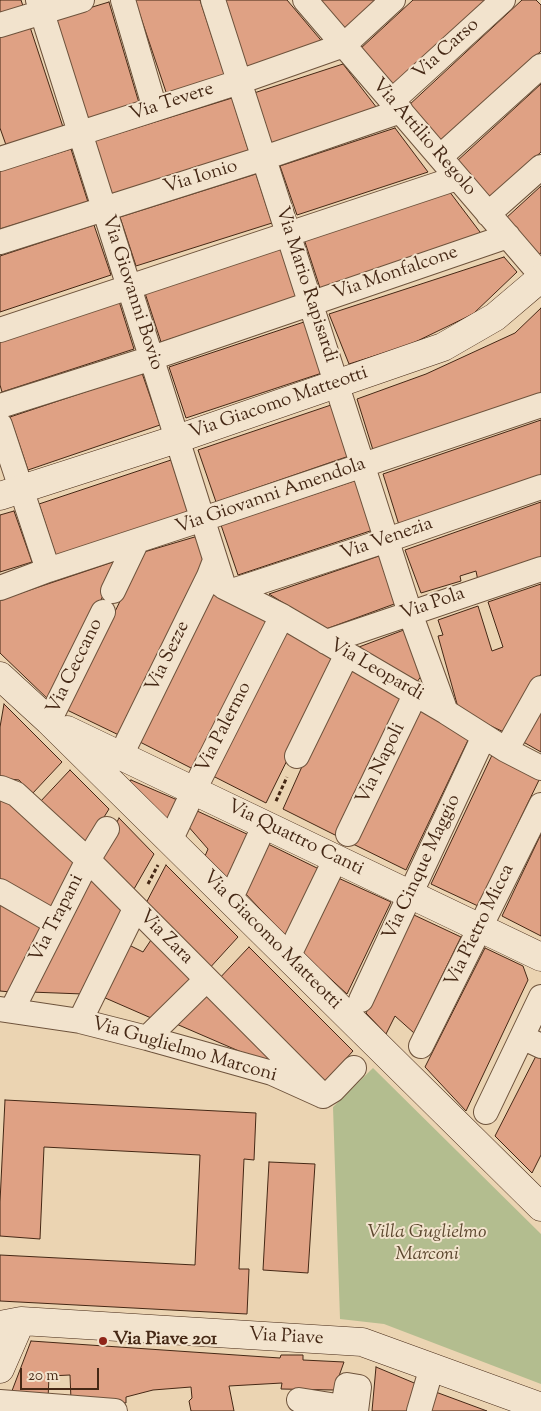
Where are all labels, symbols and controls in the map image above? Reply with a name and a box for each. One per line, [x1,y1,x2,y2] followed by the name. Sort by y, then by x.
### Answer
[409,14,485,86] street label: Via Carso
[366,75,480,201] street label: Via Attilio Regolo
[127,79,217,127] street label: Via Tevere
[161,156,241,200] street label: Via Ionio
[269,204,341,366] street label: Via Mario Rapisardi
[95,213,167,373] street label: Via Giovanni Bovio
[331,242,461,306] street label: Via Monfalcone
[187,363,371,445] street label: Via Giacomo Matteotti
[173,454,369,540] street label: Via Giovanni Amendola
[338,514,436,566] street label: Via Venezia
[398,583,468,627] street label: Via Pola
[43,616,109,718] street label: Via Ceccano
[142,618,196,696] street label: Via Sezze
[325,635,427,707] street label: Via Leopardi
[192,679,258,777] street label: Via Palermo
[353,720,411,808] street label: Via Napoli
[379,791,467,945] street label: Via Cinque Maggio
[223,796,367,882] street label: Via Quattro Canti
[441,861,521,991] street label: Via Pietro Micca
[197,867,345,1015] street label: Via Giacomo Matteotti
[26,871,90,967] street label: Via Trapani
[133,906,197,970] street label: Via Zara
[89,1014,279,1088] street label: Via Guglielmo Marconi
[368,1223,486,1267] park label: Villa Guglielmo Marconi
[248,1325,324,1351] street label: Via Piave
[113,1330,217,1352] place label: Via Piave 201
[97,1335,109,1347] marker: Via Piave 201
[22,1358,101,1390] scale bar
[28,1366,59,1387] text: 20 m

